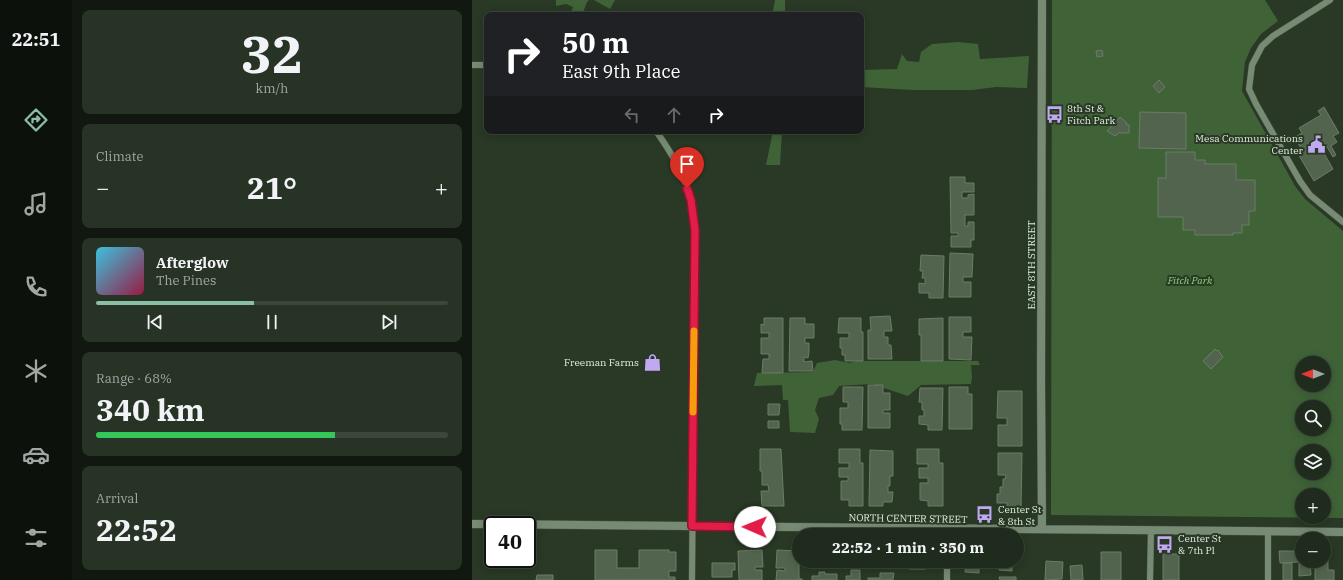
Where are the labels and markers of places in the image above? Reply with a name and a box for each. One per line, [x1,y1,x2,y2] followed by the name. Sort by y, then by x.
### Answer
[1067,102,1115,127] place label: 8th St & Fitch Park
[1044,104,1064,124] bus stop icon: 8th St & Fitch Park
[1195,132,1304,157] place label: Mesa Communications Center
[1306,134,1326,154] public building icon: Mesa Communications Center
[670,147,704,188] pin
[642,352,662,372] shop icon: Freeman Farms
[564,356,639,369] place label: Freeman Farms
[998,503,1042,528] place label: Center St & 8th St
[975,505,995,525] bus stop icon: Center St & 8th St
[1178,532,1222,557] place label: Center St & 7th Pl
[1155,534,1175,554] bus stop icon: Center St & 7th Pl

